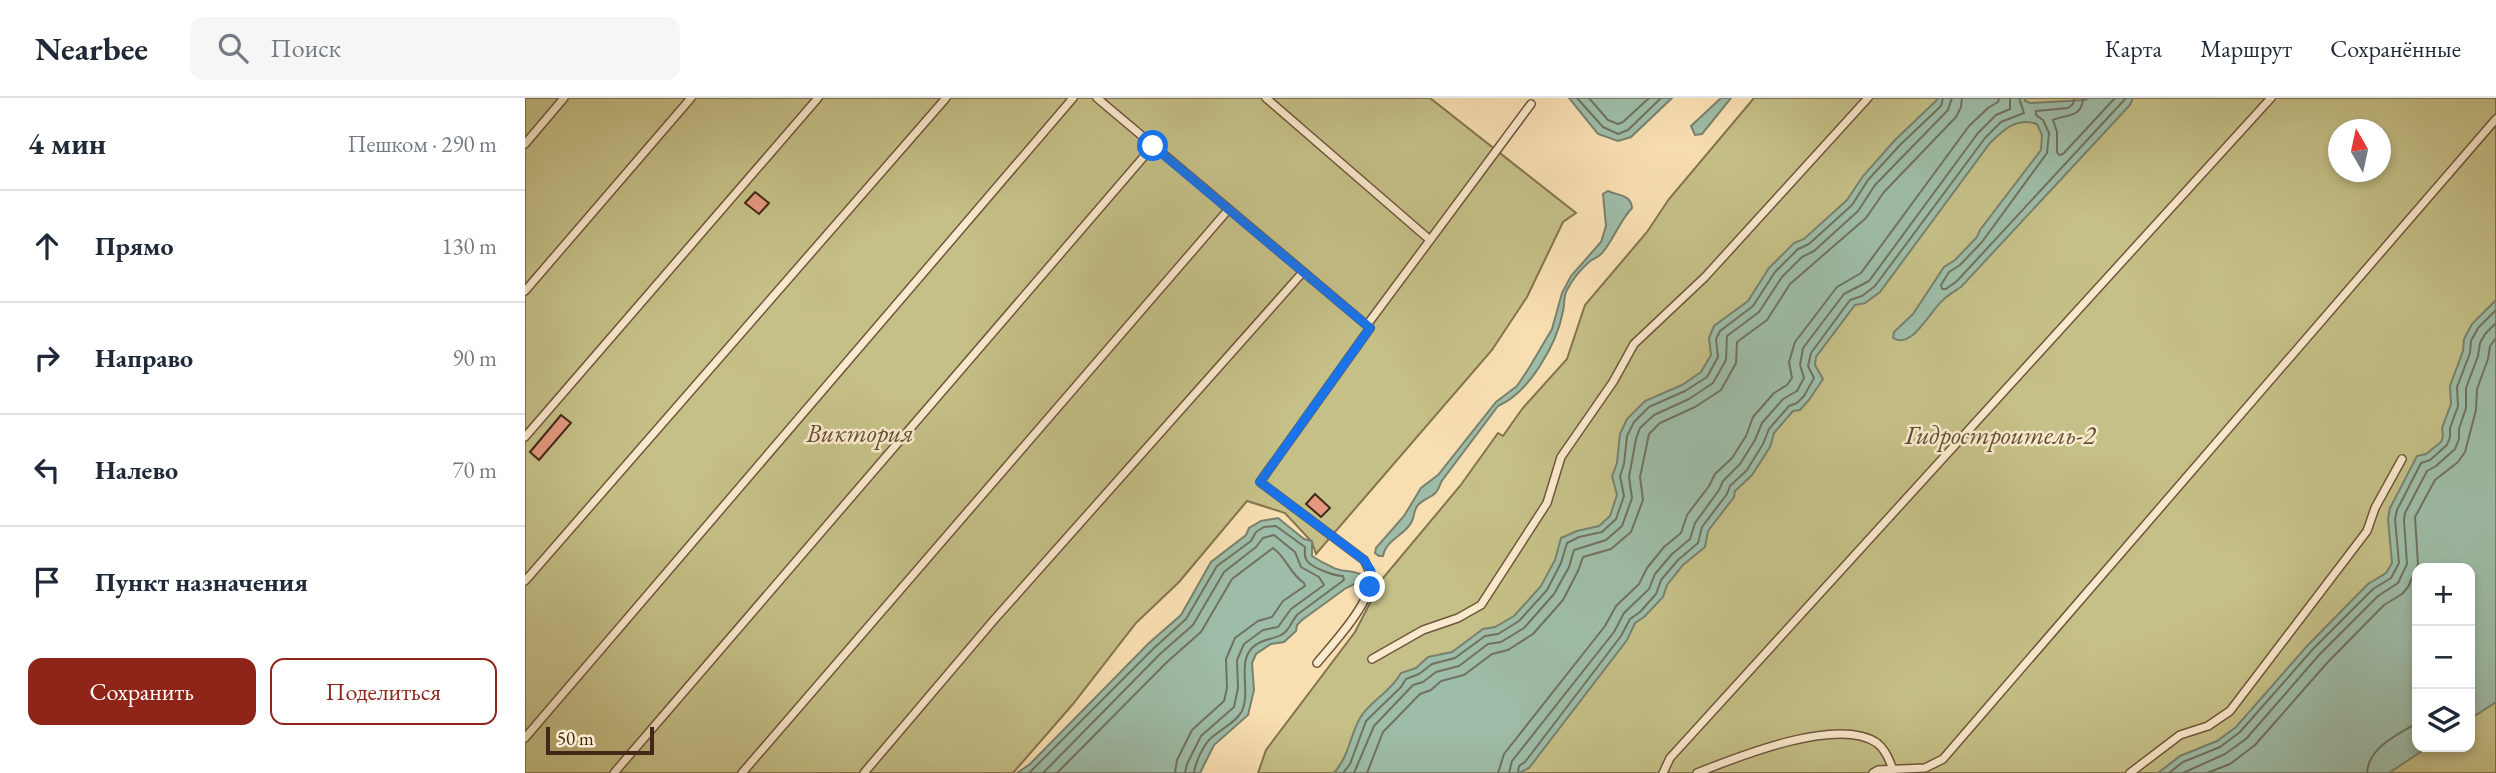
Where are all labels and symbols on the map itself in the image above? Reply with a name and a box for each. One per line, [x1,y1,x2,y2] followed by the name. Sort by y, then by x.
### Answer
[2328,119,2391,182] north arrow
[1137,130,1168,161] route start
[805,416,914,450] park label: Виктория
[1904,418,2097,452] park label: Гидростроитель-2
[1354,571,1385,602] route end
[546,724,655,756] scale bar

